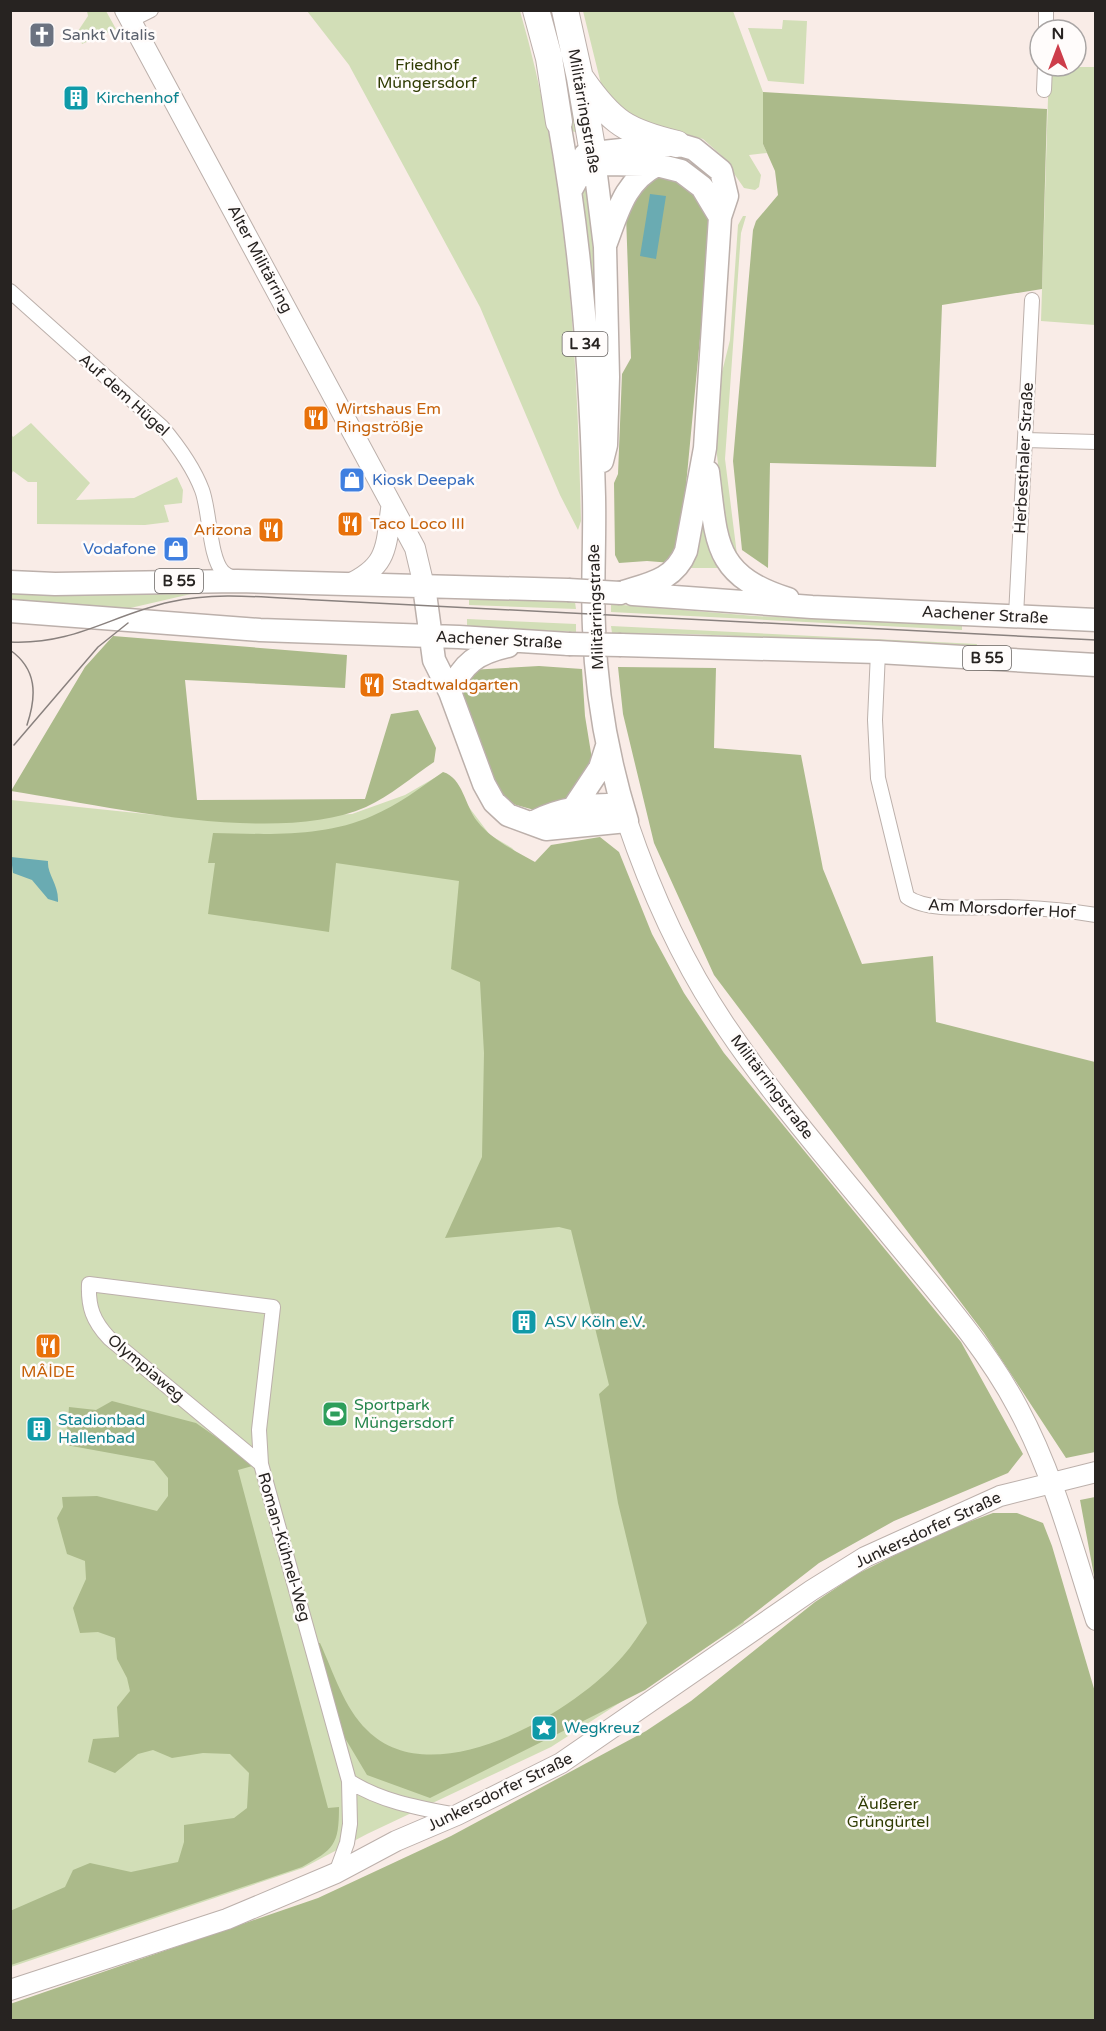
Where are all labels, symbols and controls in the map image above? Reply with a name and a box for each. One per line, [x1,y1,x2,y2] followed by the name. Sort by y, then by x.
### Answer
[1028,18,1088,78] north arrow
[27,20,57,50] church icon: Sankt Vitalis
[1052,24,1064,44] text: N
[62,25,155,45] place label: Sankt Vitalis
[563,47,605,175] street label: Militärringstraße
[377,55,478,93] park label: Friedhof Müngersdorf
[61,83,91,113] building icon: Kirchenhof
[96,88,180,108] place label: Kirchenhof
[223,202,297,316] street label: Alter Militärring
[562,332,608,356] road number: L 34
[75,349,173,441] street label: Auf dem Hügel
[1010,382,1038,534] street label: Herbesthaler Straße
[336,399,441,437] place label: Wirtshaus Em Ringströßje
[301,403,331,433] restaurant icon: Wirtshaus Em Ringströßje
[337,465,367,495] shop icon: Kiosk Deepak
[372,470,475,490] place label: Kiosk Deepak
[335,509,365,539] restaurant icon: Taco Loco III
[370,514,465,534] place label: Taco Loco III
[256,515,286,545] restaurant icon: Arizona
[194,520,252,540] place label: Arizona
[161,534,191,564] shop icon: Vodafone
[83,539,156,559] place label: Vodafone
[584,544,608,670] street label: Militärringstraße
[155,569,203,593] road number: B 55
[921,602,1049,628] street label: Aachener Straße
[435,627,563,653] street label: Aachener Straße
[963,646,1011,670] road number: B 55
[357,670,387,700] restaurant icon: Stadtwaldgarten
[392,675,518,695] place label: Stadtwaldgarten
[928,895,1077,923] street label: Am Morsdorfer Hof
[726,1031,818,1143] street label: Militärringstraße
[509,1307,539,1337] building icon: ASV Köln e.V.
[544,1312,646,1332] place label: ASV Köln e.V.
[103,1330,189,1406] street label: Olympiaweg
[33,1331,63,1361] restaurant icon: MÂİDE
[21,1362,75,1382] place label: MÂİDE
[354,1395,455,1433] place label: Sportpark Müngersdorf
[320,1399,350,1429] sports icon: Sportpark Müngersdorf
[58,1410,145,1448] place label: Stadionbad Hallenbad
[24,1414,54,1444] building icon: Stadionbad Hallenbad
[253,1470,315,1624] street label: Roman-Kühnel-Weg
[852,1487,1004,1573] street label: Junkersdorfer Straße
[529,1713,559,1743] place icon: Wegkreuz
[564,1718,640,1738] place label: Wegkreuz
[424,1748,576,1836] street label: Junkersdorfer Straße
[847,1794,929,1832] park label: Äußerer Grüngürtel

